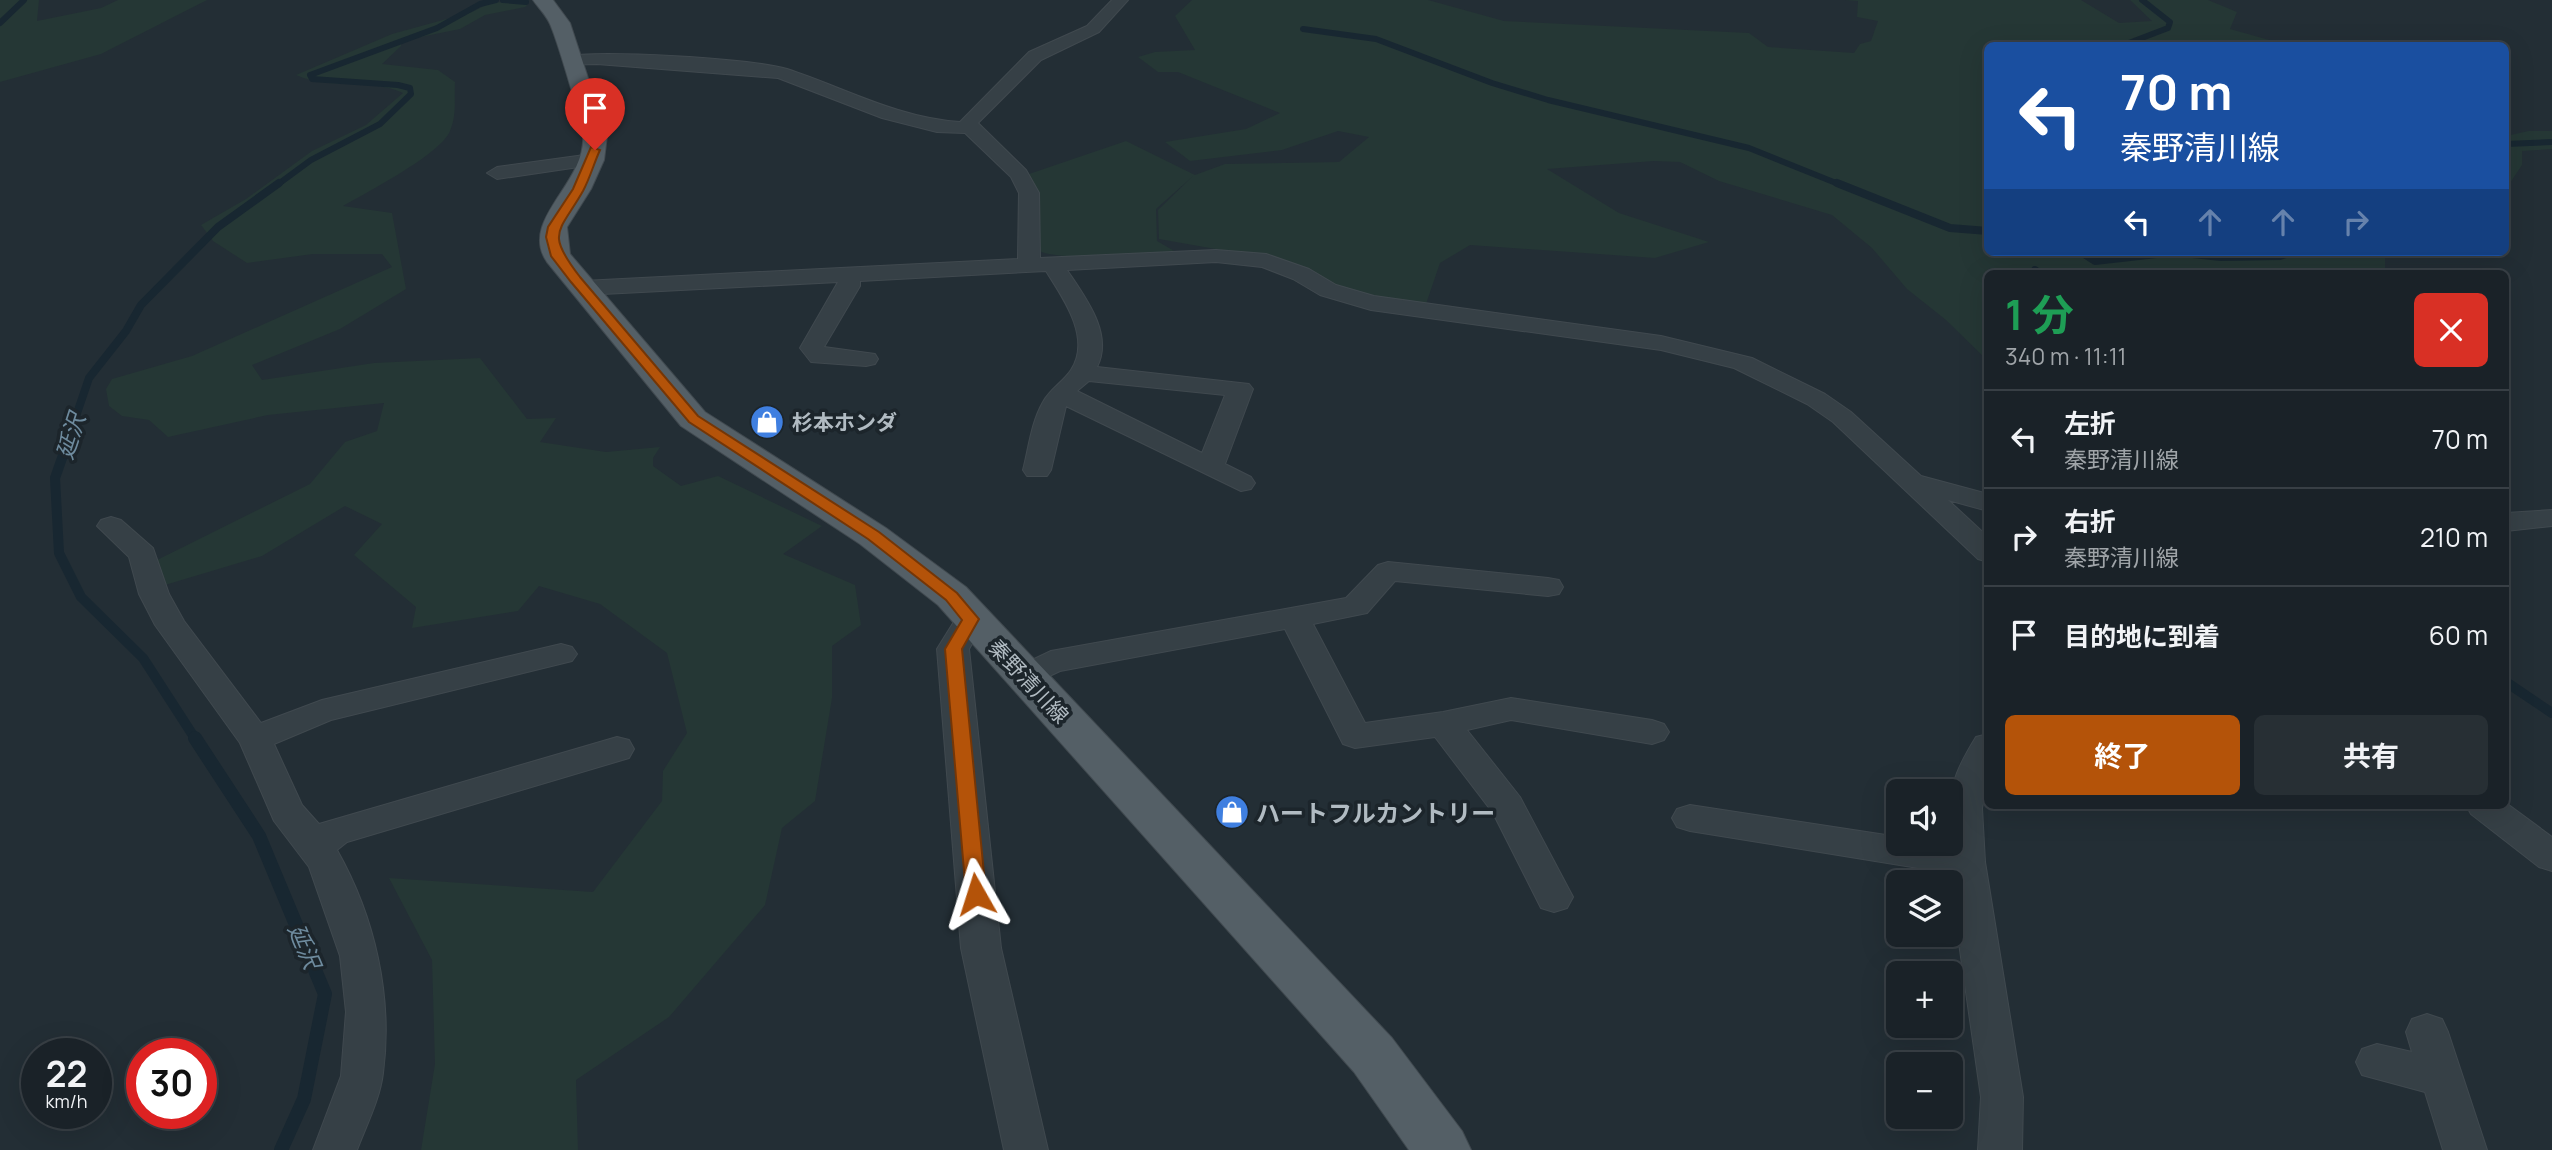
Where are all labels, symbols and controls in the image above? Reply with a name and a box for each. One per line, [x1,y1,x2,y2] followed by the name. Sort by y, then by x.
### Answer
[2120,58,2232,125] text: 70 m
[2005,70,2096,161] icon: left
[565,78,625,150] pin
[576,89,614,127] icon: arrive
[2120,125,2280,169] text: 秦野清川線
[2118,203,2156,241] icon: left
[2191,203,2229,241] icon: ahead
[2264,203,2302,241] icon: ahead
[2337,203,2375,241] icon: right
[2005,285,2074,343] text: 1 分
[2414,293,2488,367] button: close
[2005,340,2127,372] text: 340 m · 11:11
[748,403,786,441] shop icon: 杉本ホンダ
[2064,405,2116,441] text: 左折
[48,406,93,463] water label: 延沢
[792,408,897,436] place label: 杉本ホンダ
[2005,420,2043,458] icon: left
[2432,421,2488,457] text: 70 m
[2064,443,2179,475] text: 秦野清川線
[2064,503,2116,539] text: 右折
[2005,518,2043,556] icon: right
[2420,519,2488,555] text: 210 m
[2064,541,2179,573] text: 秦野清川線
[2005,616,2043,654] icon: arrive
[2429,617,2488,653] text: 60 m
[2064,618,2220,654] text: 目的地に到着
[983,633,1075,729] street label: 秦野清川線
[2005,715,2240,795] button: 終了
[2254,715,2488,795] button: 共有
[1886,779,1963,1129] map controls
[1886,779,1963,856] button: sound
[1213,793,1251,831] shop icon: ハートフルカントリー
[1256,796,1495,829] place label: ハートフルカントリー
[939,857,1013,931] position arrow
[1886,870,1963,947] button: layers
[281,919,330,976] water label: 延沢
[1886,961,1963,1038] button: +
[126,1038,217,1129] speed limit sign: 30
[46,1050,87,1098] text: 22
[1886,1052,1963,1129] button: −
[46,1089,87,1113] text: km/h

